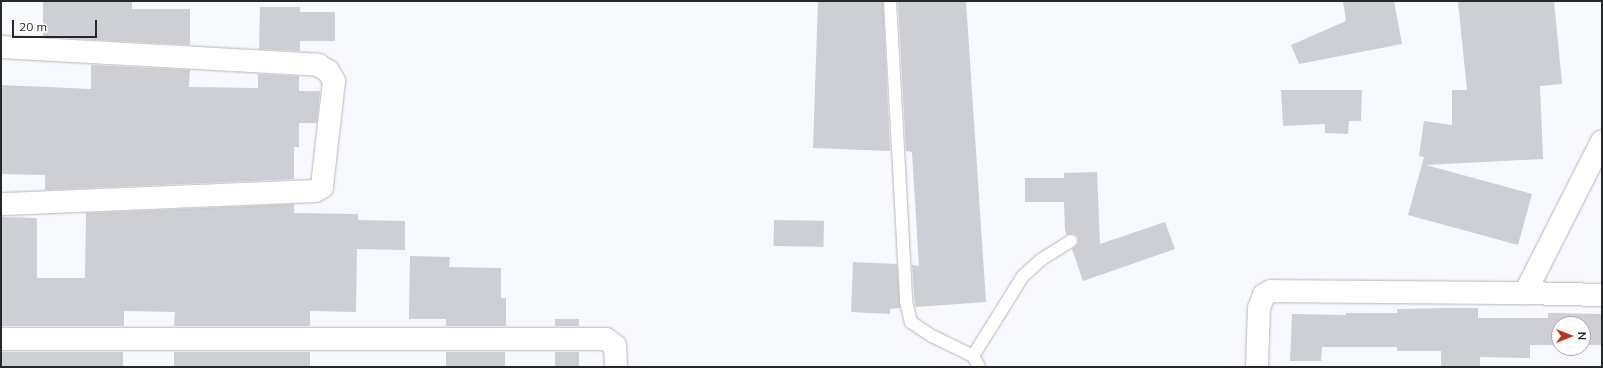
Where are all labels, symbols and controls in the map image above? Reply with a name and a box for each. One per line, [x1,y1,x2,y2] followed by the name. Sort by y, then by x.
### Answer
[14,12,99,38] scale bar
[19,19,47,34] text: 20 m
[1551,316,1591,356] north arrow
[1575,332,1589,340] text: N

